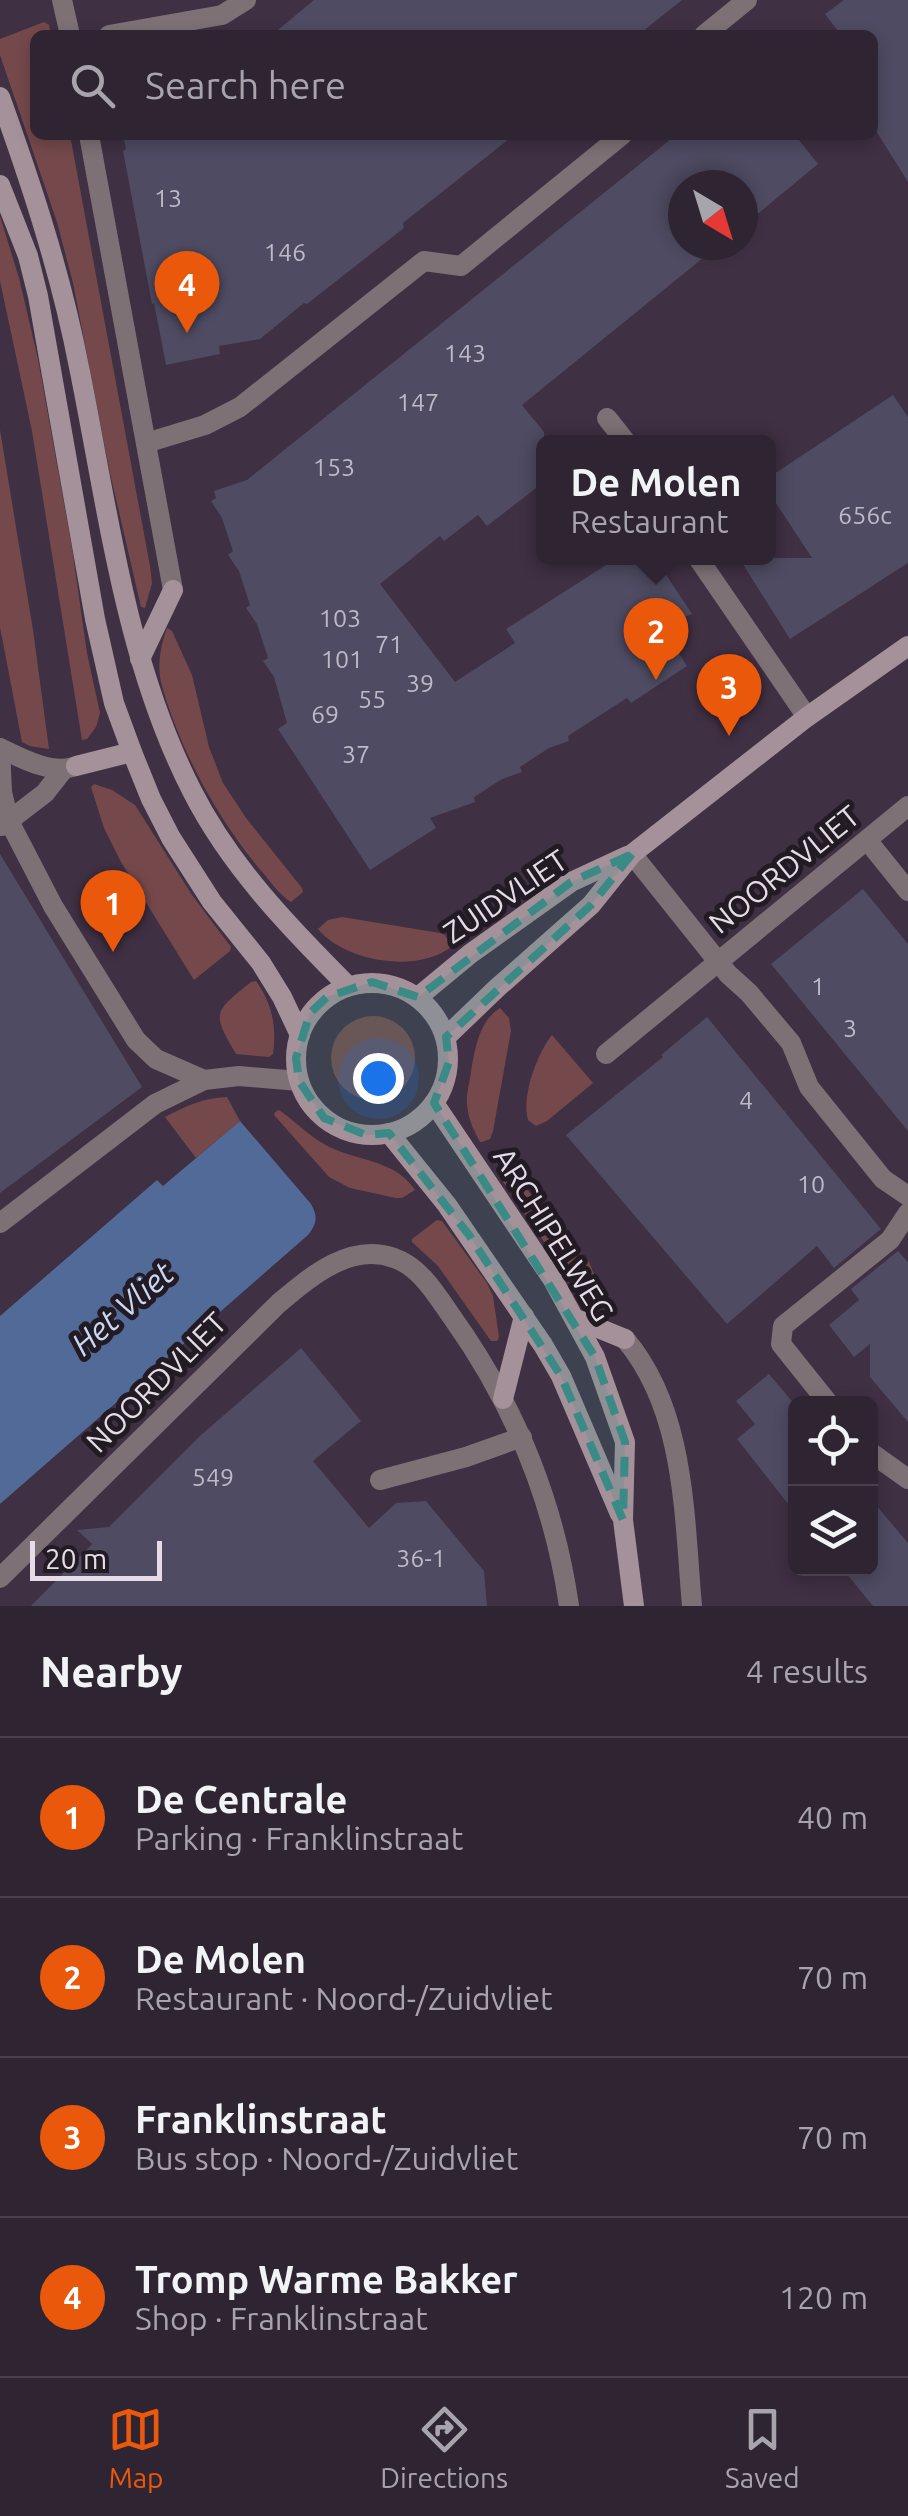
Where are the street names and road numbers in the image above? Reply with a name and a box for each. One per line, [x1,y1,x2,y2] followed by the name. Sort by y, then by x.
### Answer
[702,798,866,940] street label: NOORDVLIET
[437,842,573,950] street label: ZUIDVLIET
[487,1141,621,1327] street label: ARCHIPELWEG
[79,1305,233,1459] street label: NOORDVLIET

